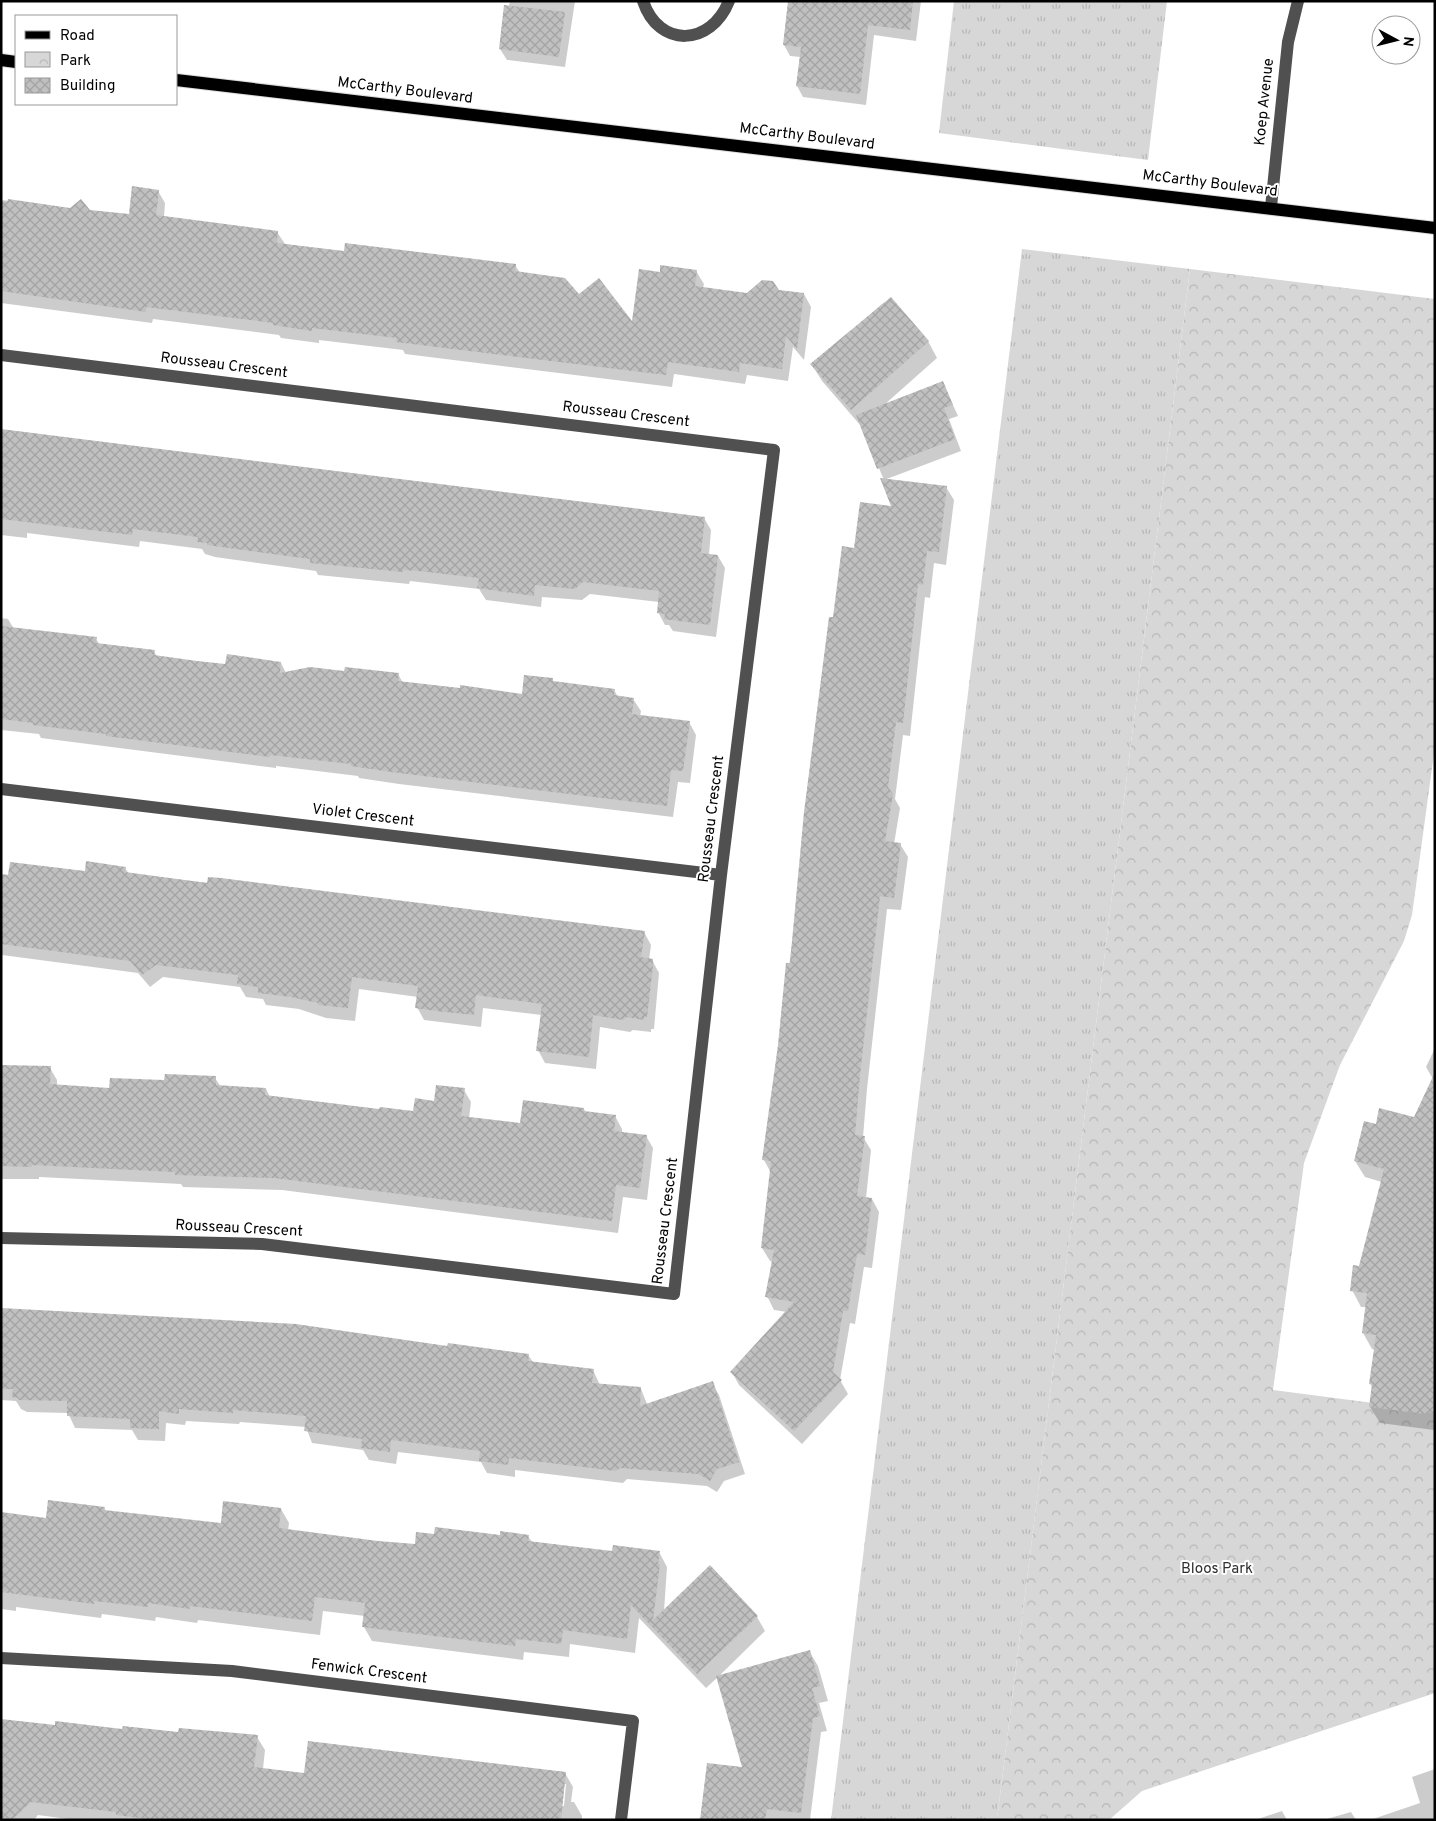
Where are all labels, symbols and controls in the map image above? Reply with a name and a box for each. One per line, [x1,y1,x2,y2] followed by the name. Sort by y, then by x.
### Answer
[15,15,178,105] legend
[1371,15,1421,65] north arrow
[60,27,95,46] text: Road
[1398,35,1416,47] text: N
[60,52,91,71] text: Park
[1251,57,1279,147] street label: Koep Avenue
[336,73,474,109] street label: McCarthy Boulevard
[60,77,115,96] text: Building
[738,119,876,155] street label: McCarthy Boulevard
[1141,166,1279,202] street label: McCarthy Boulevard
[159,349,289,383] street label: Rousseau Crescent
[561,398,691,432] street label: Rousseau Crescent
[695,754,729,884] street label: Rousseau Crescent
[311,800,415,832] street label: Violet Crescent
[649,1156,683,1286] street label: Rousseau Crescent
[175,1216,303,1242] street label: Rousseau Crescent
[1181,1560,1253,1579] park label: Bloos Park
[310,1655,428,1689] street label: Fenwick Crescent

